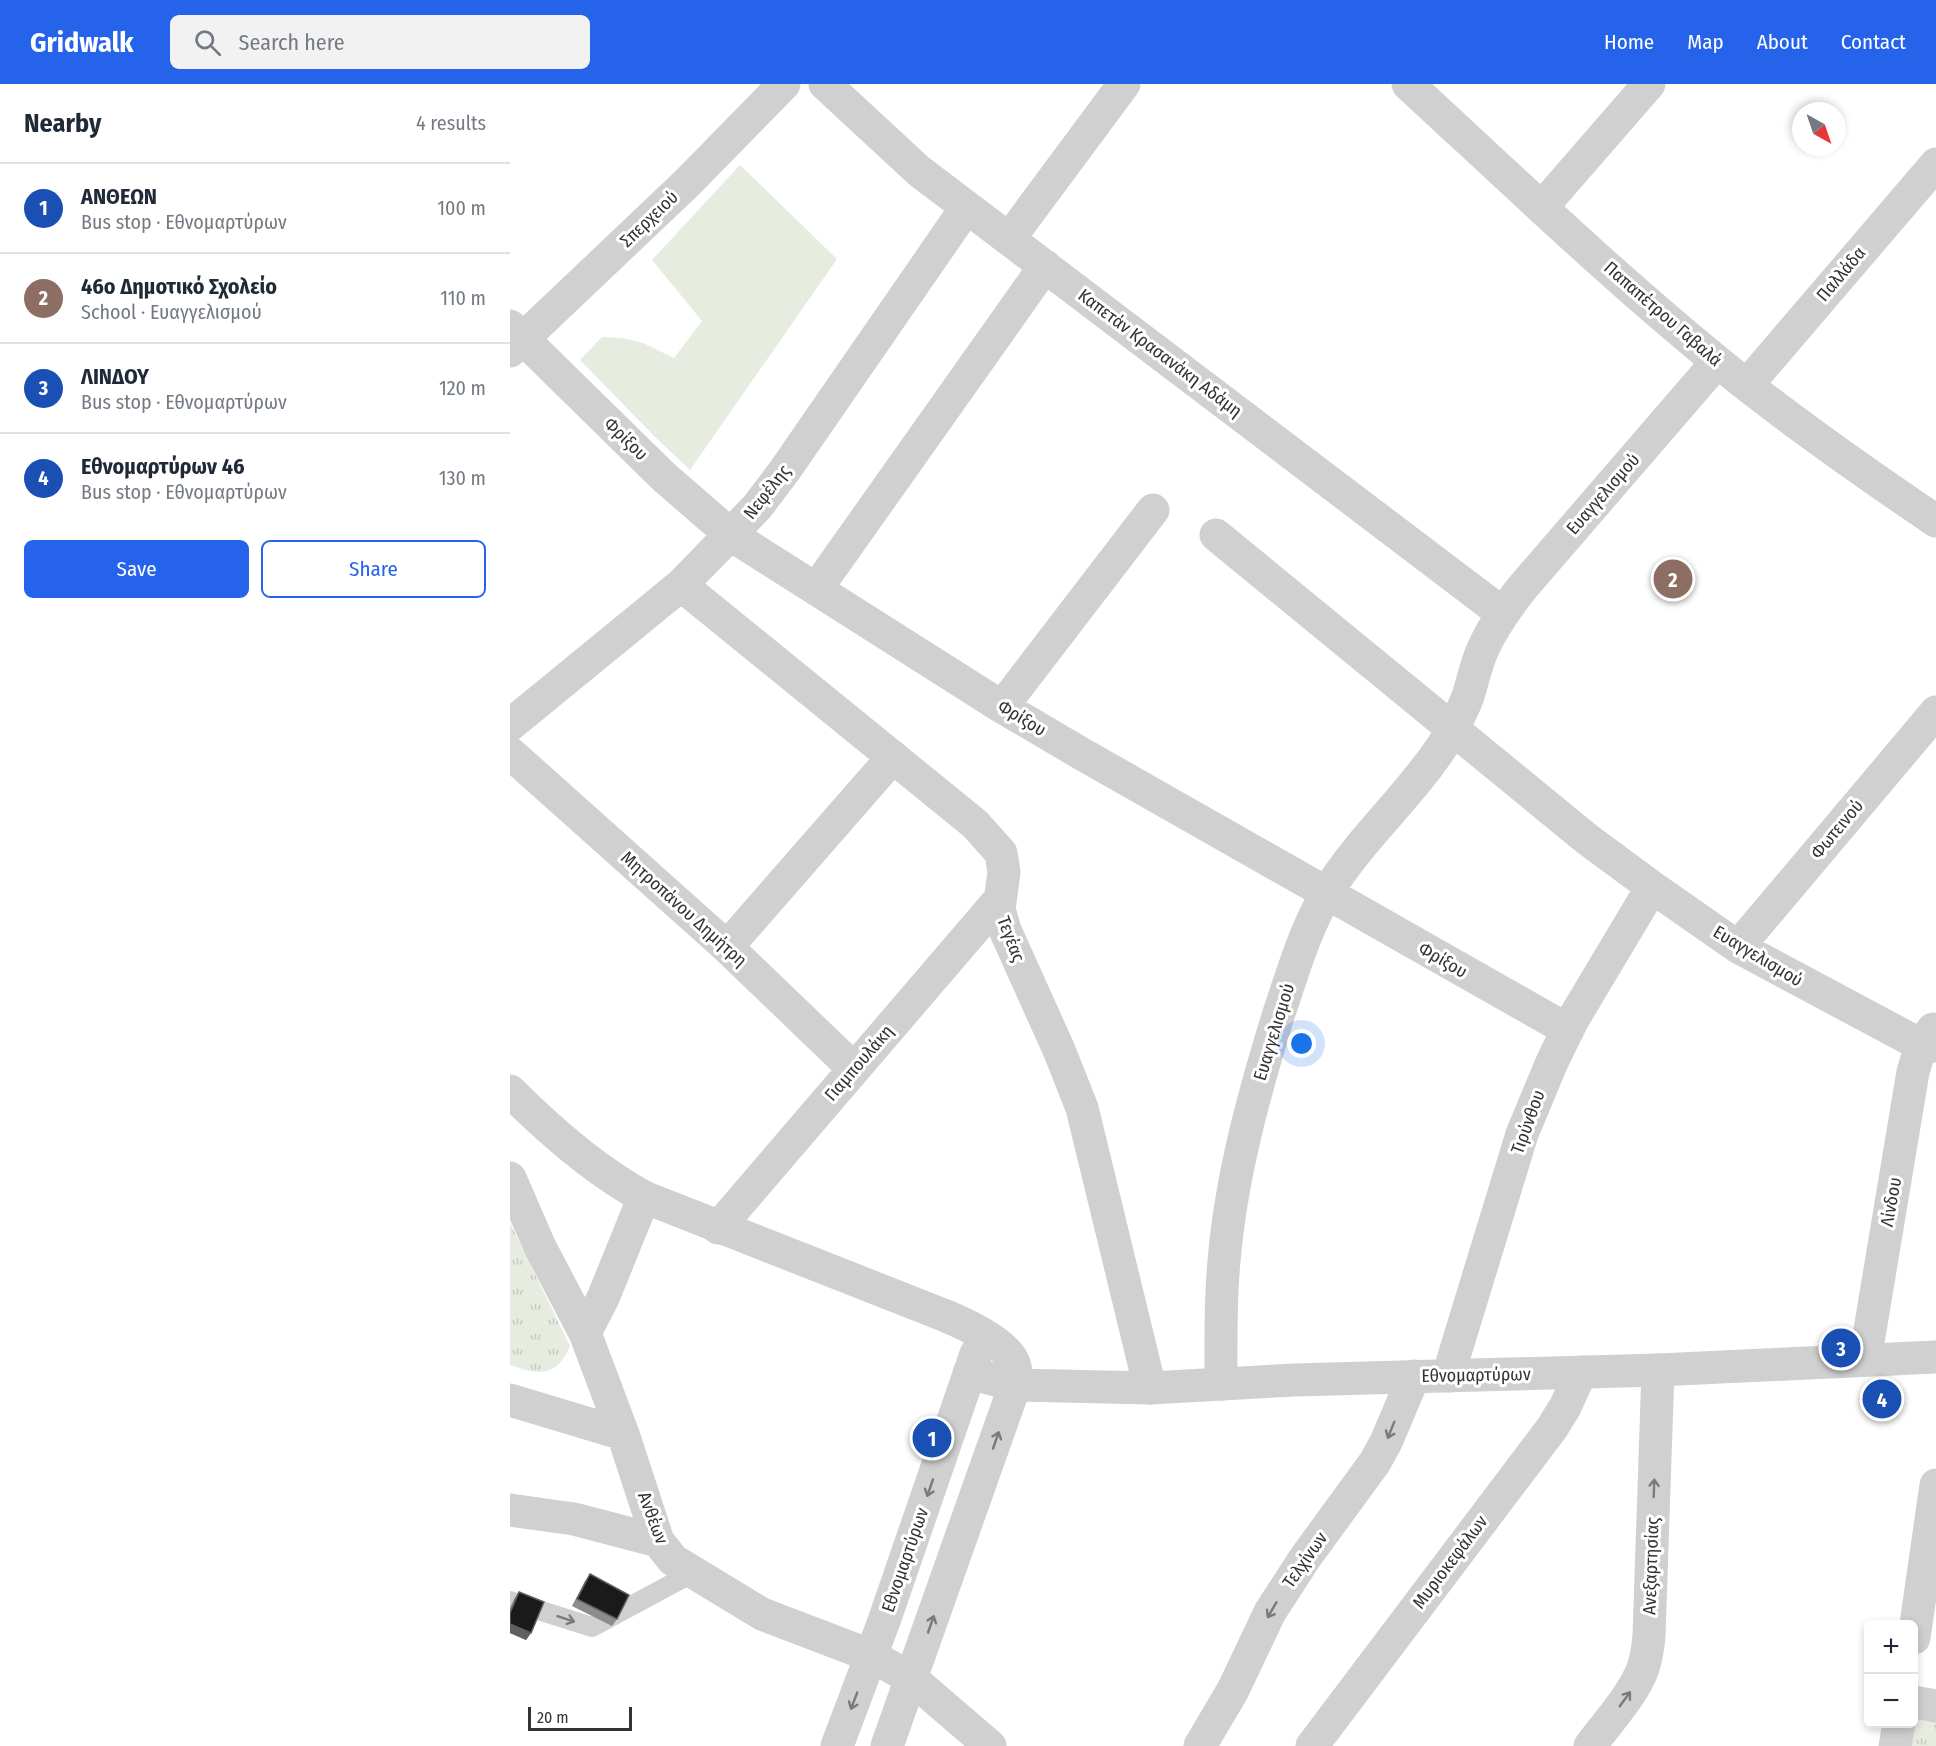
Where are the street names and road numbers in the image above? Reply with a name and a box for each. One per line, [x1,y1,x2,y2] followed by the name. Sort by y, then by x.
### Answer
[615,186,683,252] street label: Σπερχειού
[1812,242,1870,306] street label: Παλλάδα
[1600,257,1726,371] street label: Παπαπέτρου Γαβαλά
[1074,284,1246,422] street label: Καπετάν Κρασανάκη Αδάμη
[600,413,652,465] street label: Φρίξου
[1562,449,1644,539] street label: Ευαγγελισμού
[739,460,795,524] street label: Νεφέλης
[994,695,1050,741] street label: Φρίξου
[1806,795,1868,863] street label: Φωτεινού
[616,847,752,971] street label: Μητροπάνου Δημήτρη
[992,913,1030,965] street label: Τεγέας
[1709,921,1807,991] street label: Ευαγγελισμού
[1415,937,1471,983] street label: Φρίξου
[1249,981,1299,1083] street label: Ευαγγελισμού
[820,1020,898,1106] street label: Γιαμπουλάκη
[1506,1087,1550,1157] street label: Τιρύνθου
[1876,1176,1906,1228] street label: Λίνδου
[1421,1363,1531,1387] street label: Εθνομαρτύρων
[633,1489,673,1547] street label: Ανθέων
[877,1505,933,1615] street label: Εθνομαρτύρων
[1408,1511,1492,1613] street label: Μυριοκεφάλων
[1638,1517,1664,1615] street label: Ανεξαρτησίας
[1278,1528,1332,1592] street label: Τελχίνων

